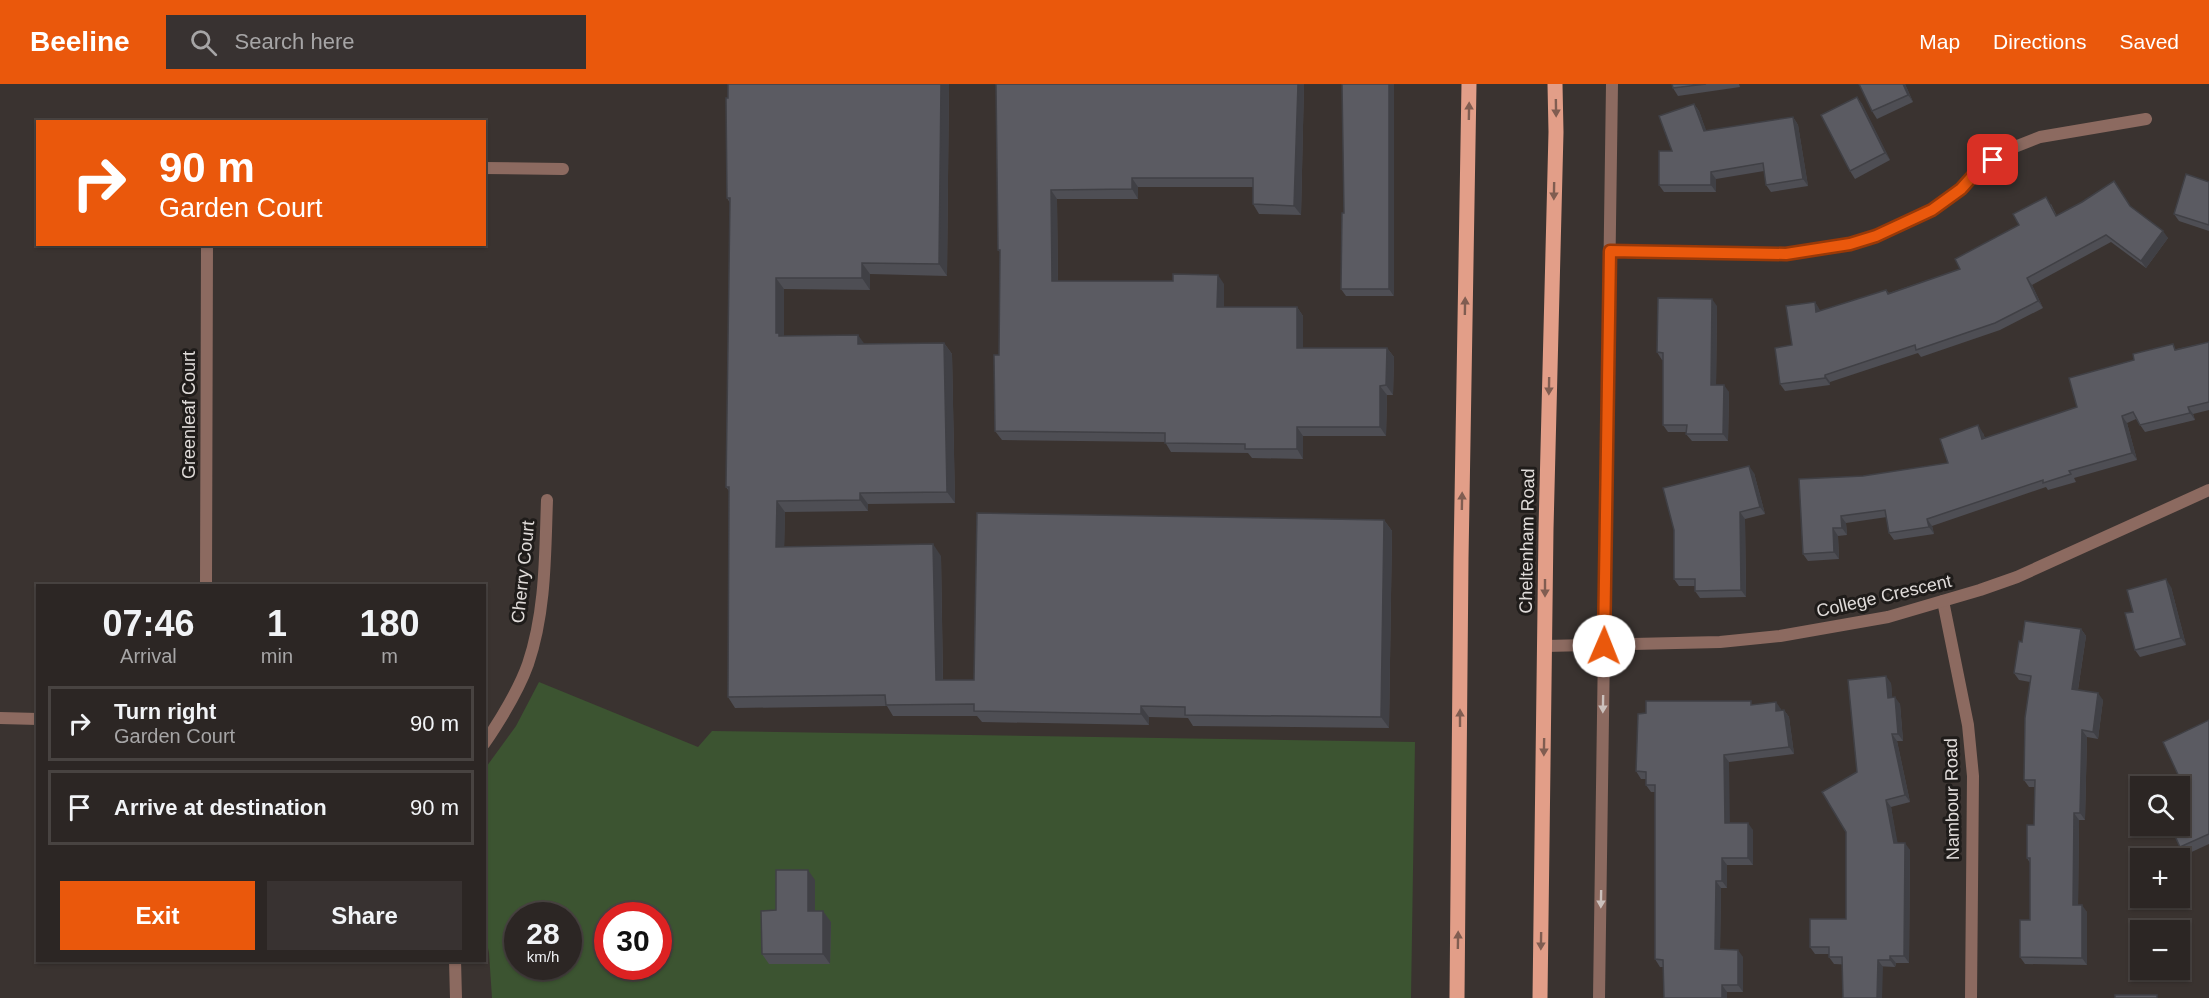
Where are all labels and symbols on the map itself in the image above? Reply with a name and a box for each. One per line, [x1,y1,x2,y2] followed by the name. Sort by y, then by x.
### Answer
[1551,99,1560,118] one-way arrow
[1464,102,1473,121] one-way arrow
[1967,134,2018,185] pin
[1550,181,1559,200] one-way arrow
[1460,297,1470,316] one-way arrow
[179,351,199,479] street label: Greenleaf Court
[1545,376,1554,395] one-way arrow
[1516,468,1538,614] street label: Cheltenham Road
[1457,491,1466,510] one-way arrow
[508,520,538,624] street label: Cherry Court
[1814,571,1954,621] street label: College Crescent
[1541,578,1550,597] one-way arrow
[1572,614,1636,678] position arrow
[1599,695,1608,714] one-way arrow
[1455,708,1465,727] one-way arrow
[1539,737,1549,756] one-way arrow
[1941,738,1963,860] street label: Nambour Road
[1596,890,1606,909] one-way arrow
[594,902,672,980] speed limit sign: 30
[1453,930,1463,949] one-way arrow
[1536,932,1546,951] one-way arrow

